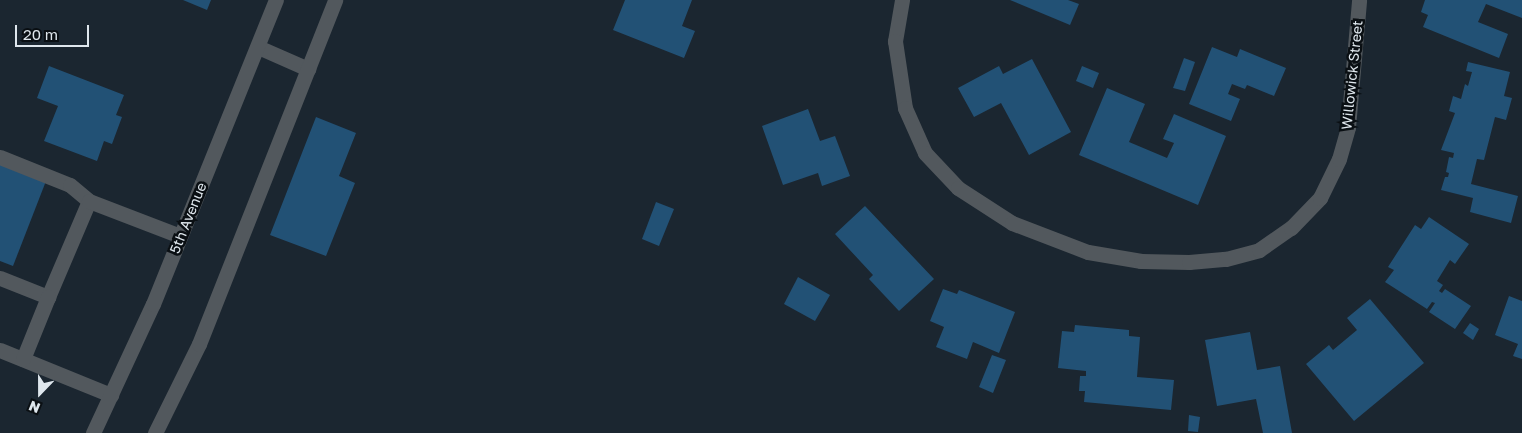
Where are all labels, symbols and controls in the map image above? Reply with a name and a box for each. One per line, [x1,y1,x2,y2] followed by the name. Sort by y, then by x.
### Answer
[18,15,91,47] scale bar
[1338,20,1366,130] street label: Willowick Street
[23,25,58,43] text: 20 m
[166,180,210,256] street label: 5th Avenue
[15,368,65,418] north arrow
[26,398,42,417] text: N

